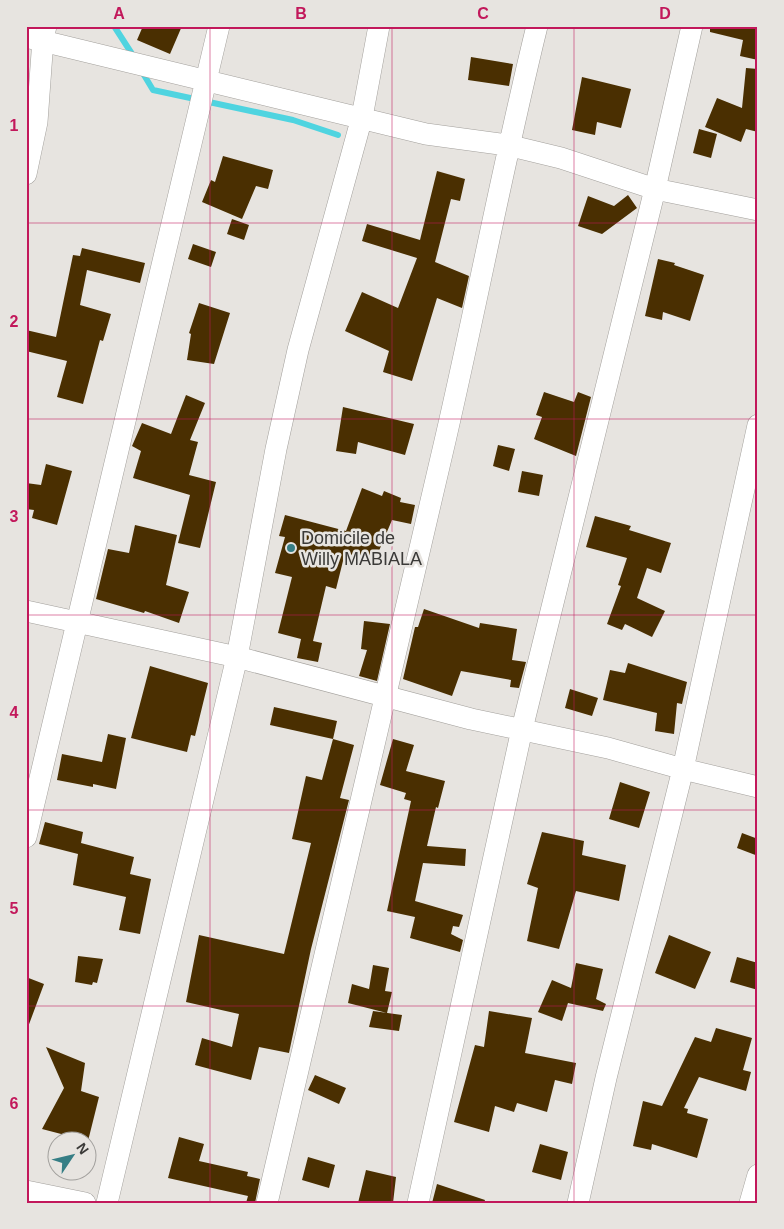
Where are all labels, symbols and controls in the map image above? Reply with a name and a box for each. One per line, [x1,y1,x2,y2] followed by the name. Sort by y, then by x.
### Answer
[113,5,125,22] text: A
[295,5,307,22] text: B
[477,5,489,22] text: C
[659,5,671,22] text: D
[10,117,19,134] text: 1
[10,313,19,330] text: 2
[10,508,19,525] text: 3
[301,528,422,569] place label: Domicile de Willy MABIALA
[285,542,297,554] marker: Domicile de Willy MABIALA
[10,704,19,721] text: 4
[10,900,19,917] text: 5
[10,1095,19,1112] text: 6
[48,1132,98,1182] north arrow
[73,1140,92,1157] text: N

